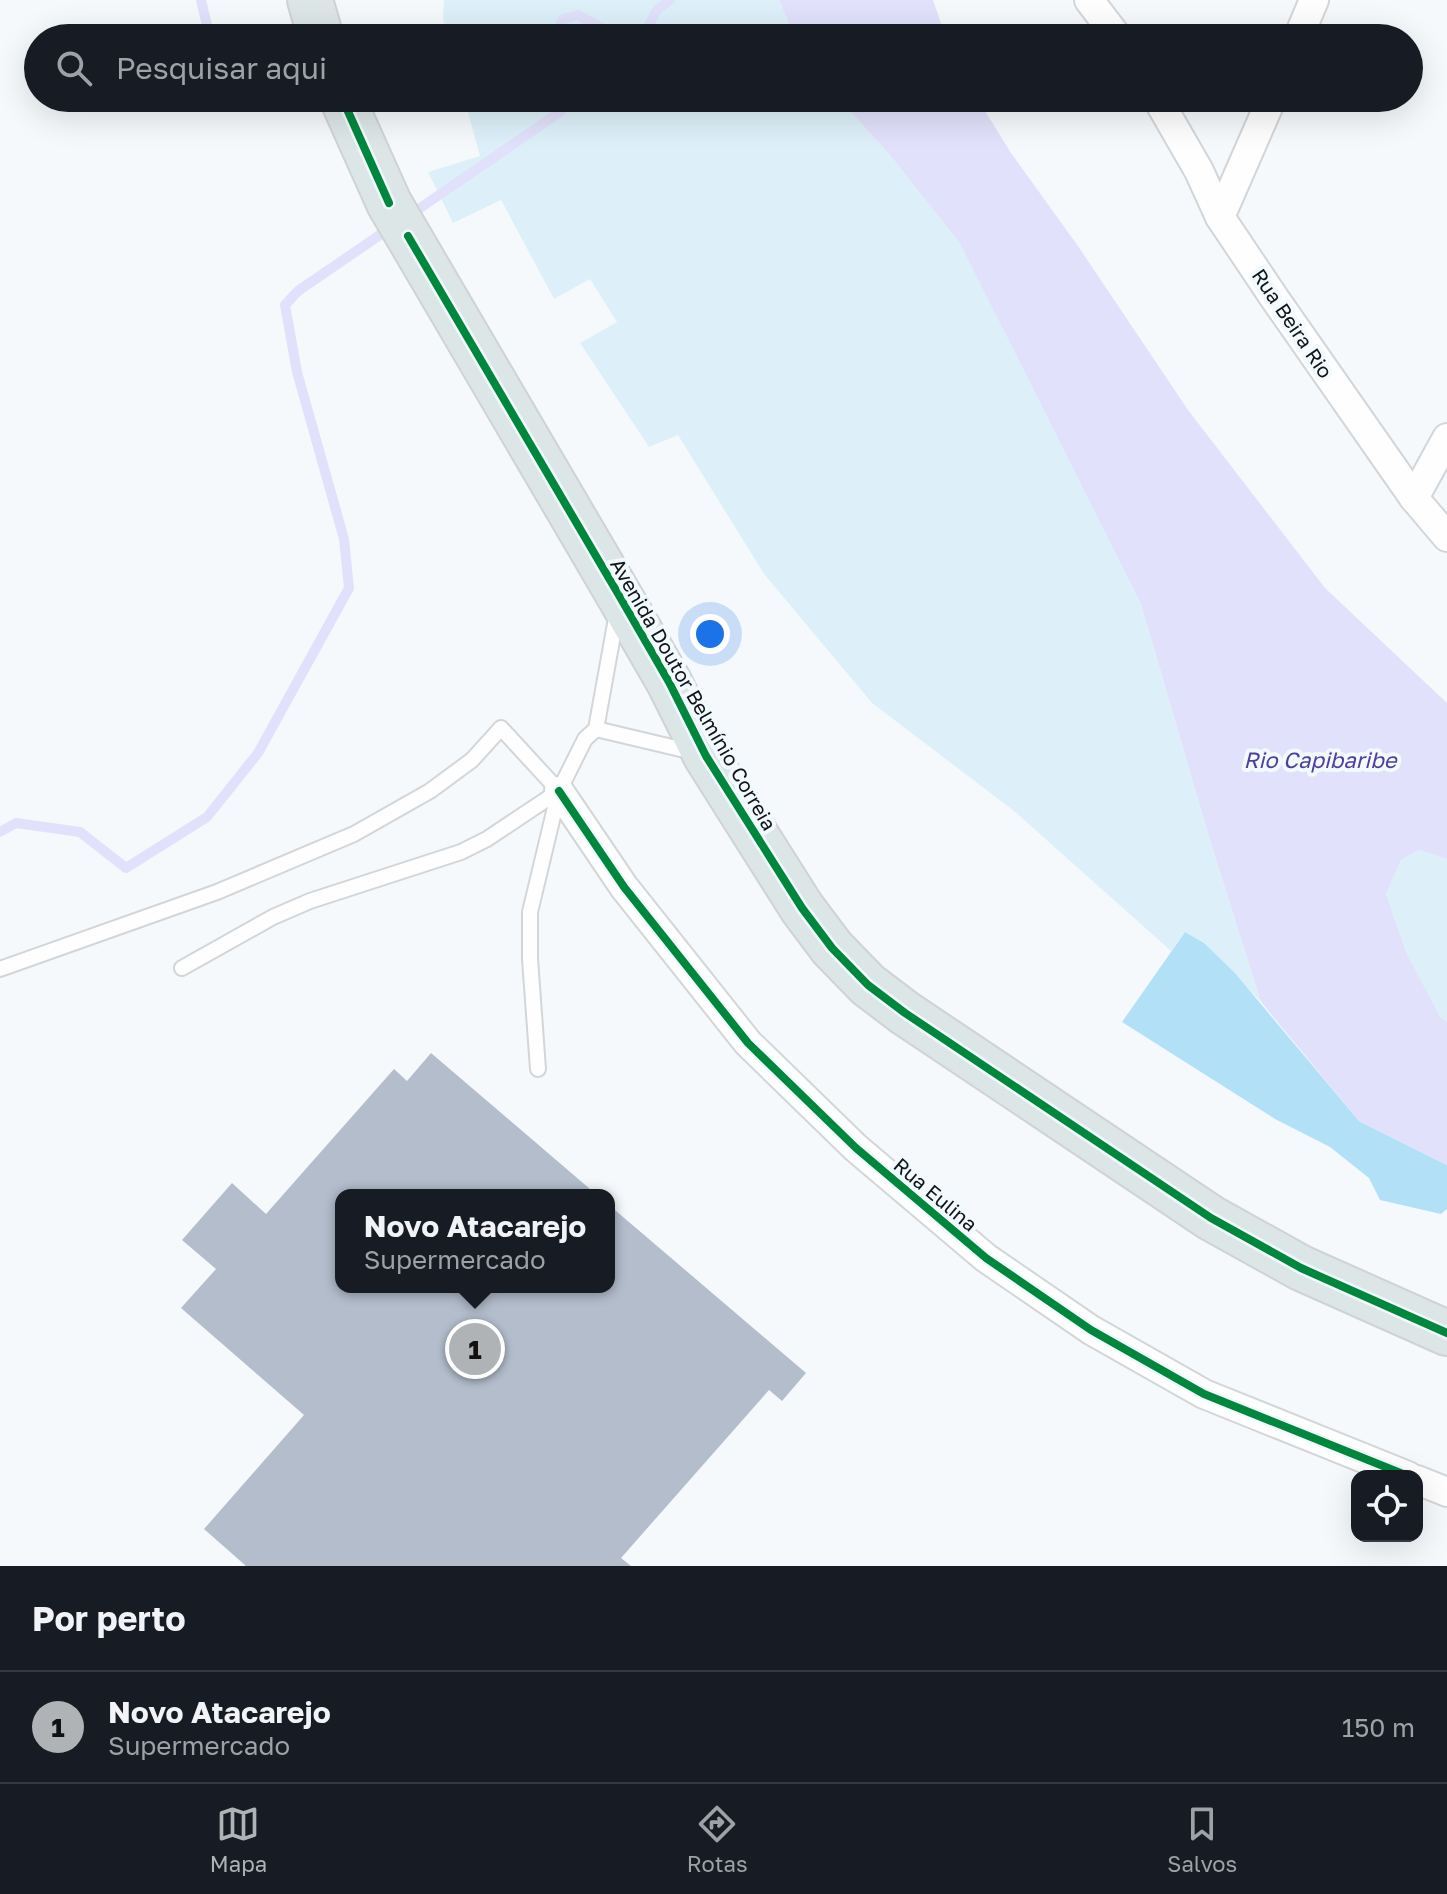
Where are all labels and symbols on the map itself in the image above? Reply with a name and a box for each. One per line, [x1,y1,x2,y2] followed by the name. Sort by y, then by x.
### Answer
[1248,264,1338,382] street label: Rua Beira Rio
[606,554,782,834] street label: Avenida Doutor Belmínio Correia
[690,614,730,654] your location
[1243,746,1399,773] water label: Rio Capibaribe
[889,1152,983,1236] street label: Rua Eulina
[449,1319,501,1379] pin: 1

